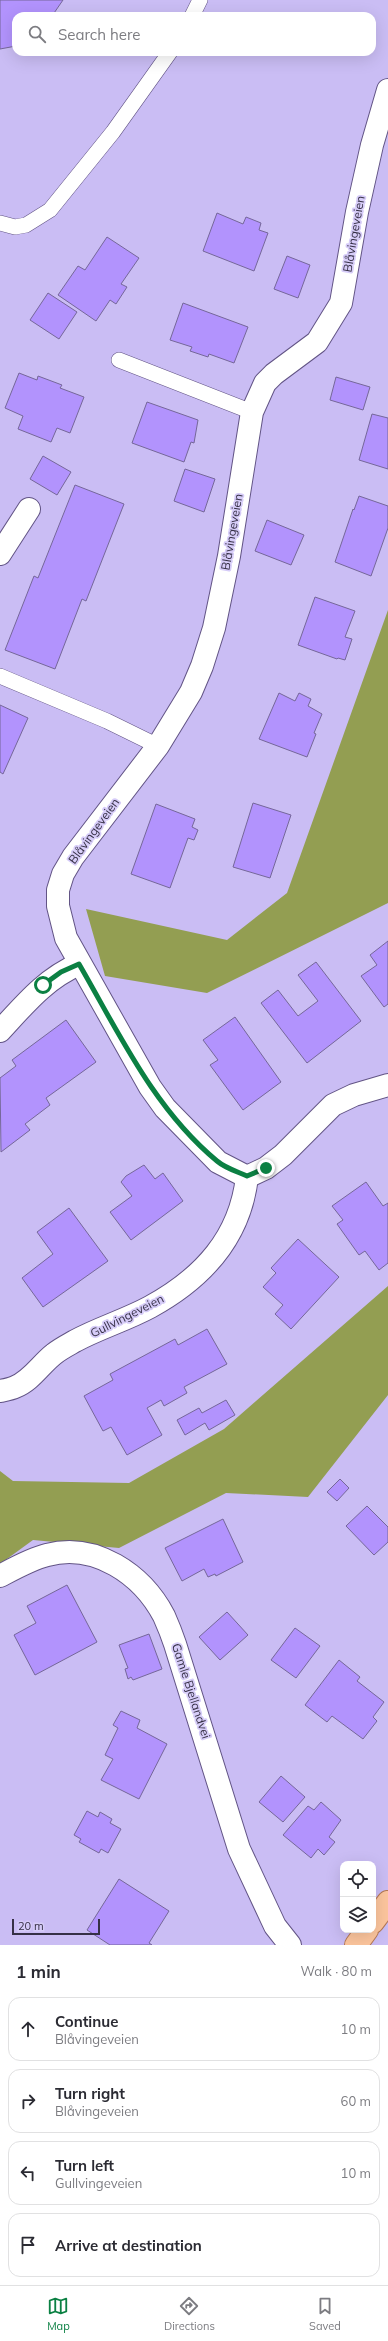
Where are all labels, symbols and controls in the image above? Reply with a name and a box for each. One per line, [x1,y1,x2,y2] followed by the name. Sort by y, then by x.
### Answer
[12,12,376,56] search box
[26,23,48,45] icon: search
[58,25,140,44] text: Search here
[339,194,368,273] street label: Blåvingeveien
[217,492,246,571] street label: Blåvingeveien
[65,795,122,866] street label: Blåvingeveien
[34,976,52,994] route start
[257,1159,275,1177] route end
[87,1291,166,1341] street label: Gullvingeveien
[169,1641,214,1741] street label: Gamle Bjellandvei
[340,1861,376,1933] map controls
[340,1861,376,1897] button: locate
[340,1897,376,1933] button: layers
[12,1917,100,1936] scale bar
[18,1919,44,1933] text: 20 m
[16,1961,61,1982] text: 1 min
[301,1963,372,1979] text: Walk · 80 m
[55,2012,118,2031] text: Continue
[17,2018,39,2040] icon: ahead
[341,2021,371,2037] text: 10 m
[55,2031,139,2047] text: Blåvingeveien
[55,2084,125,2103] text: Turn right
[17,2090,39,2112] icon: right
[341,2093,371,2109] text: 60 m
[55,2103,139,2119] text: Blåvingeveien
[55,2156,114,2175] text: Turn left
[17,2162,39,2184] icon: left
[341,2165,371,2181] text: 10 m
[55,2175,142,2191] text: Gullvingeveien
[17,2234,39,2256] icon: arrive
[55,2236,202,2255] text: Arrive at destination
[47,2295,70,2333] tab: Map
[164,2295,215,2333] tab: Directions
[309,2295,341,2333] tab: Saved

